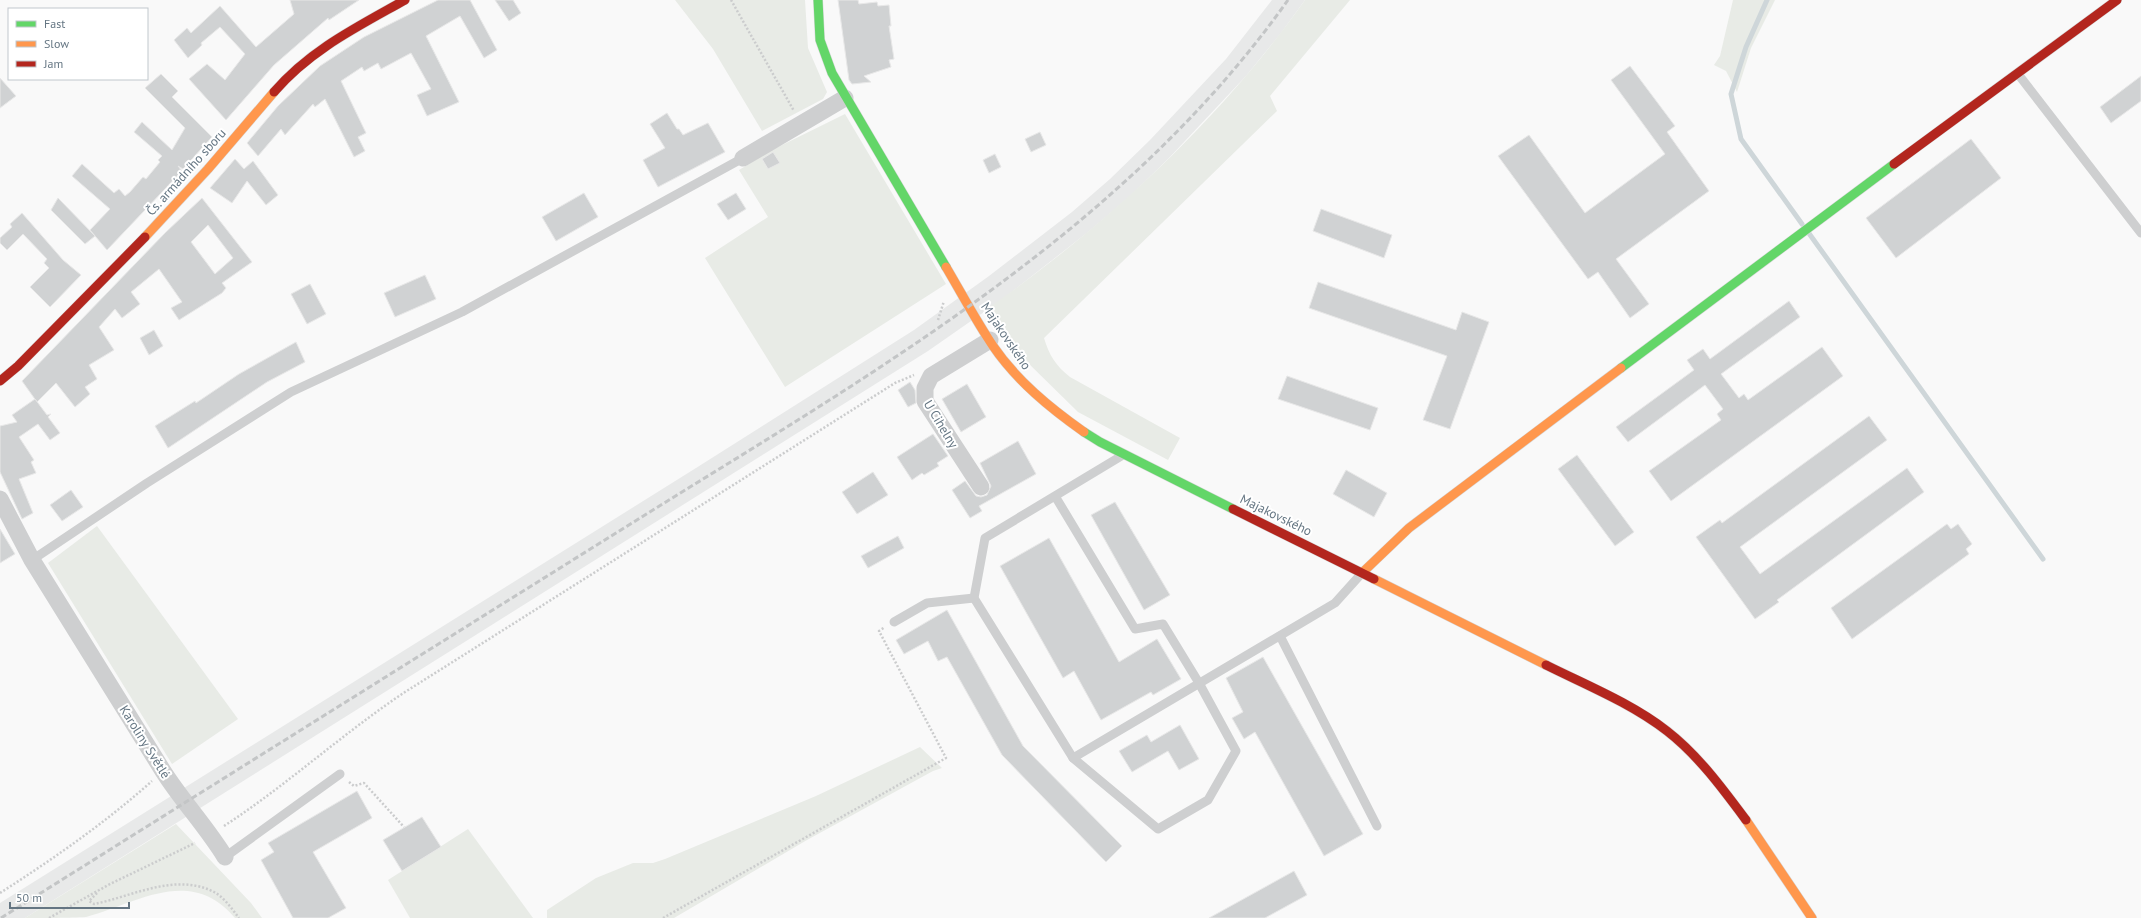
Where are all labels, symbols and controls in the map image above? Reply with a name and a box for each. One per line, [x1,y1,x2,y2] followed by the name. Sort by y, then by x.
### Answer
[8,8,148,80] legend
[44,16,65,31] text: Fast
[44,36,69,51] text: Slow
[43,56,63,71] text: Jam
[142,125,230,219] street label: Čs. armádního sboru
[977,299,1035,373] street label: Majakovského
[920,397,962,451] street label: U Cihelny
[1237,490,1315,540] street label: Majakovského
[116,702,174,782] street label: Karoliny Světlé
[10,884,129,910] scale bar
[16,890,42,905] text: 50 m

